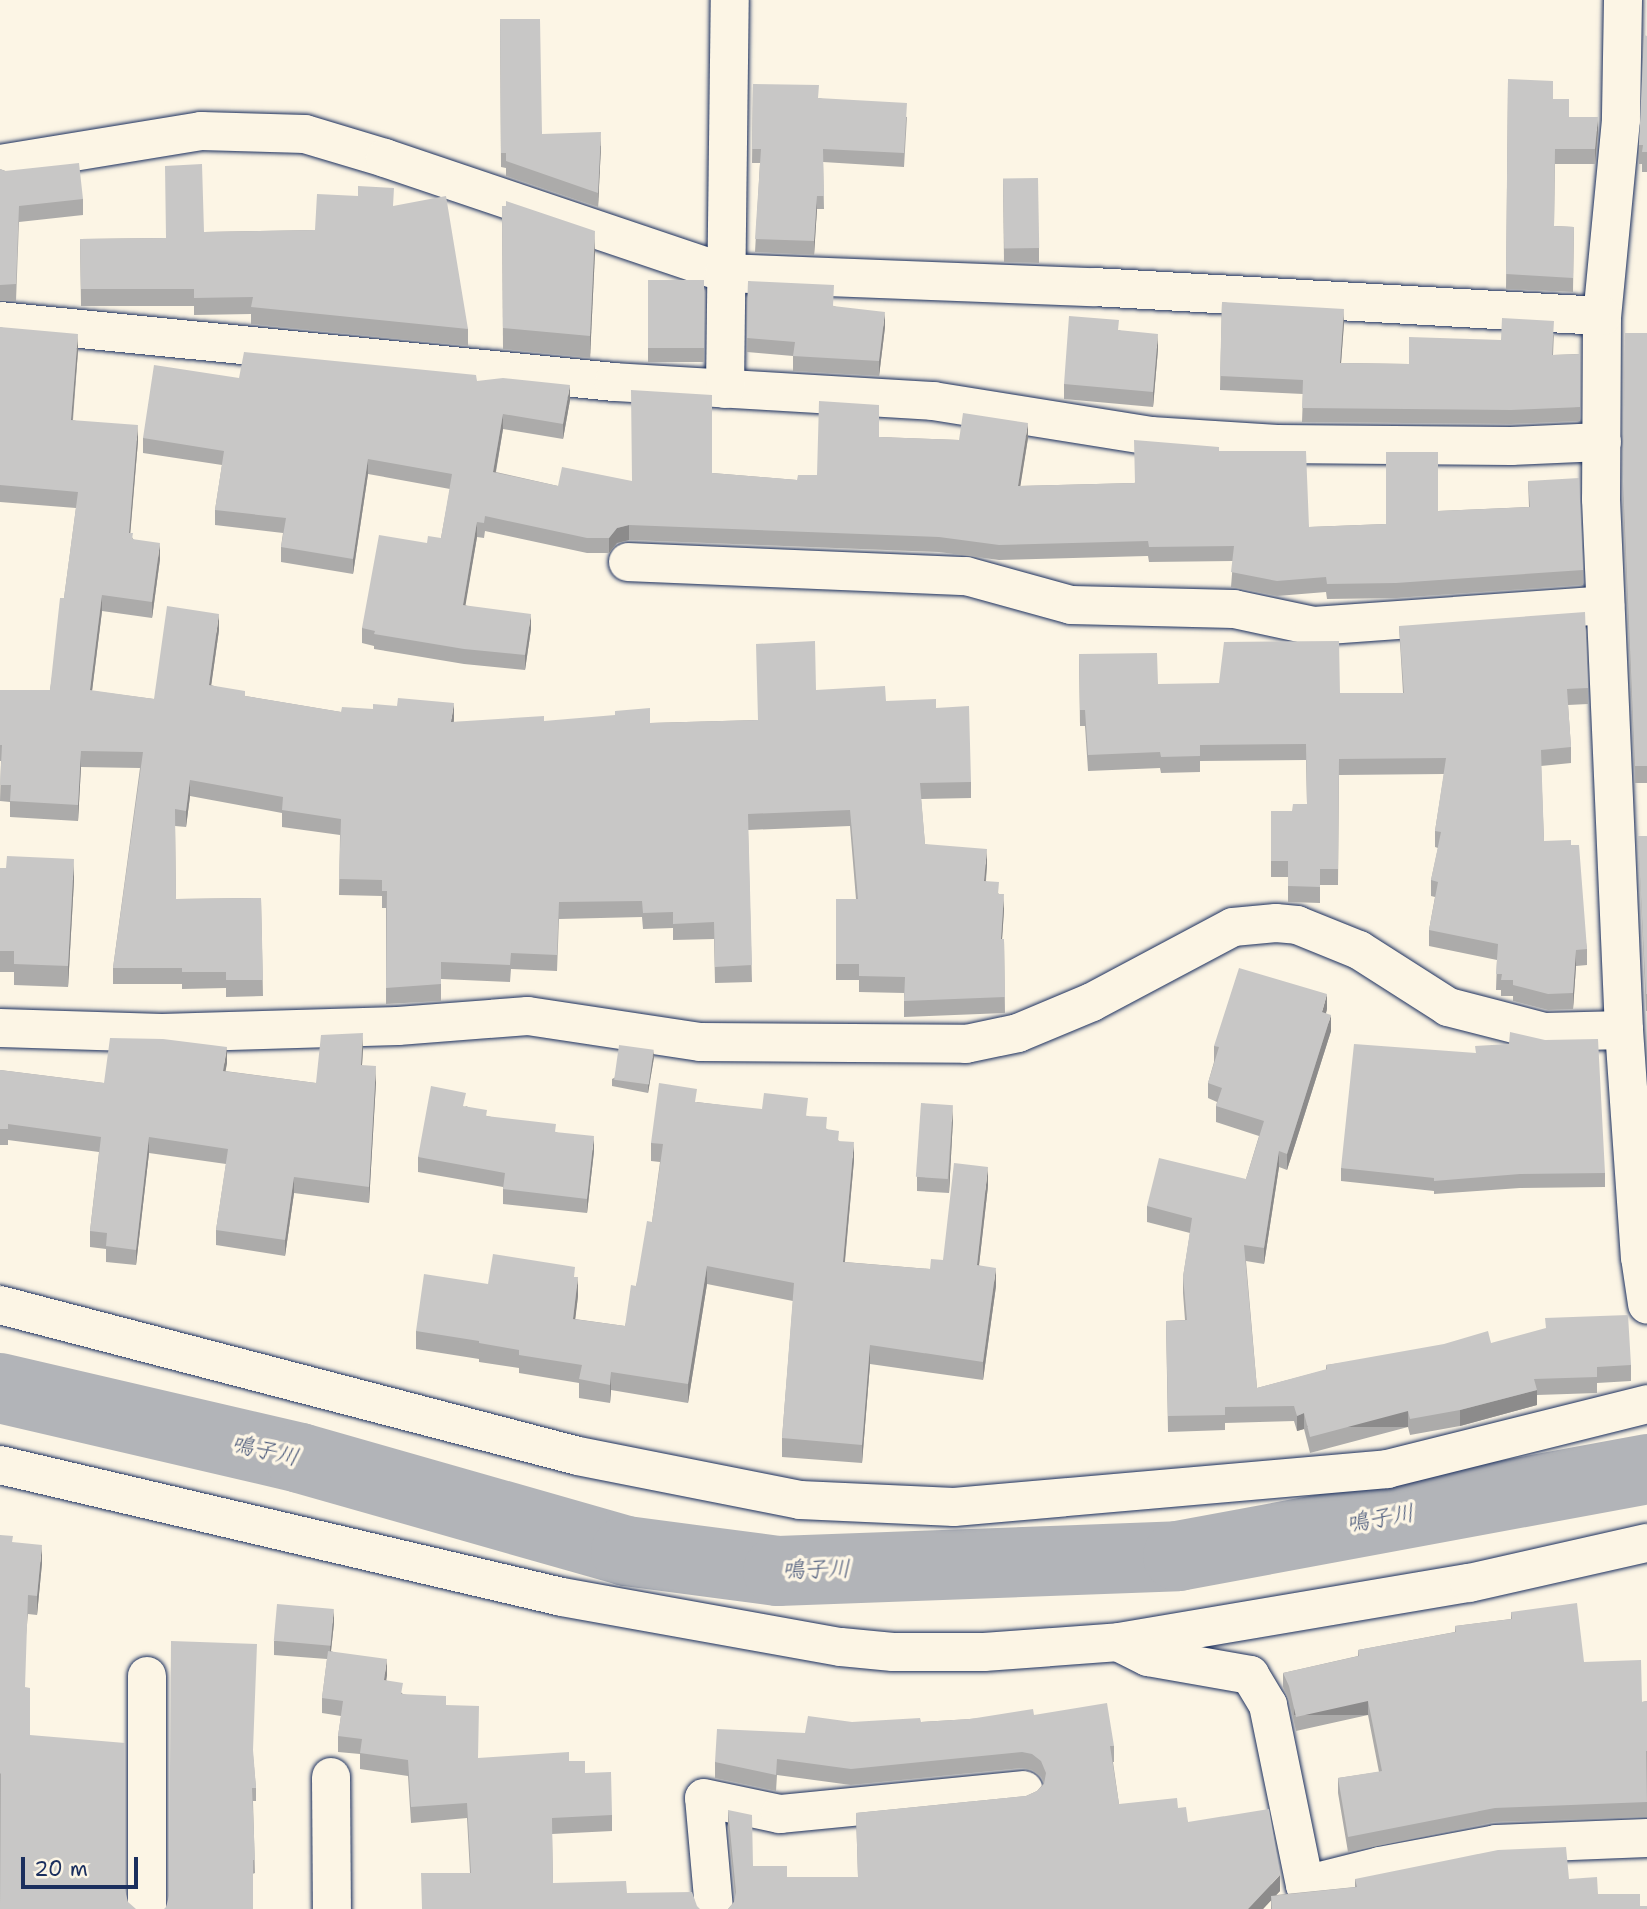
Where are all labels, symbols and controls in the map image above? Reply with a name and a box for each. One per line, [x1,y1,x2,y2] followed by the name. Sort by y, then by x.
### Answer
[228,1429,302,1471] water label: 鳴子川
[1344,1498,1416,1538] water label: 鳴子川
[781,1555,851,1583] water label: 鳴子川
[24,1842,142,1886] scale bar
[34,1855,88,1883] text: 20 m

